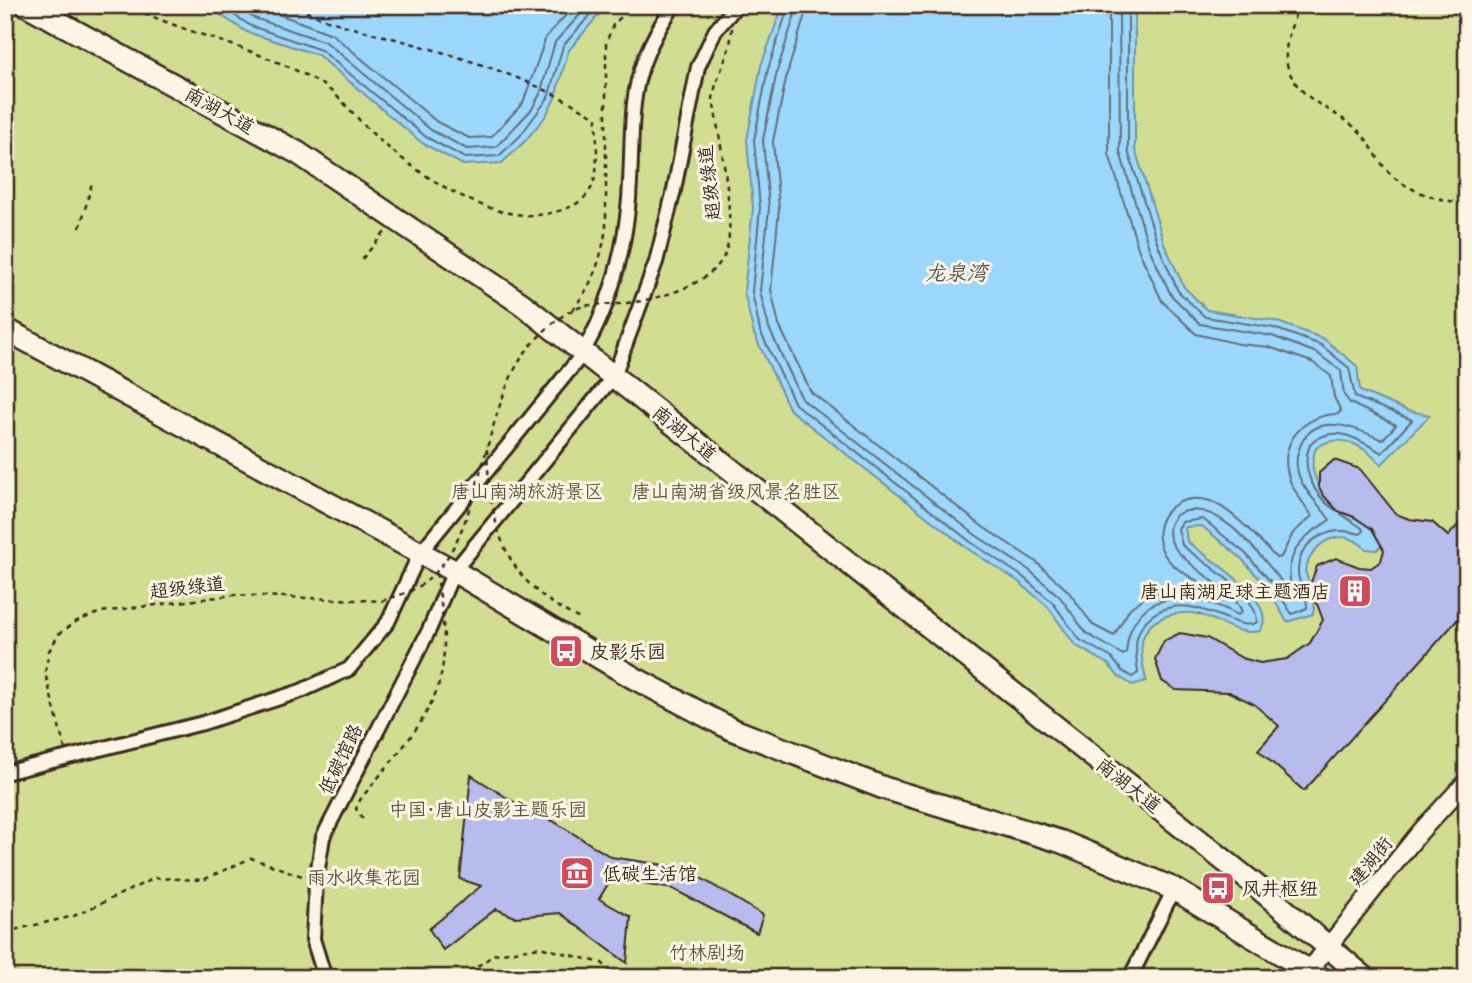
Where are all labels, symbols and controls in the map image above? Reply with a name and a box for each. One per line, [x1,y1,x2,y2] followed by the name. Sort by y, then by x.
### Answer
[181,80,260,139] street label: 南湖大道
[691,144,726,222] street label: 超级绿道
[925,258,990,285] water label: 龙泉湾
[648,399,723,466] street label: 南湖大道
[451,478,603,503] park label: 唐山南湖旅游景区
[631,478,841,503] park label: 唐山南湖省级风景名胜区
[148,569,226,604] street label: 超级绿道
[1336,572,1374,610] building icon: 唐山南湖足球主题酒店
[1140,578,1330,603] place label: 唐山南湖足球主题酒店
[547,632,585,670] bus stop icon: 皮影乐园
[590,638,666,663] place label: 皮影乐园
[312,719,367,798] street label: 低碳馆路
[1092,751,1167,818] street label: 南湖大道
[389,796,587,821] park label: 中国·唐山皮影主题乐园
[1342,831,1397,891] street label: 建湖街
[558,854,596,892] museum icon: 低碳生活馆
[602,860,697,885] place label: 低碳生活馆
[307,864,421,889] park label: 雨水收集花园
[1199,869,1237,907] bus stop icon: 风井枢纽
[1242,875,1318,900] place label: 风井枢纽
[669,939,745,964] park label: 竹林剧场

